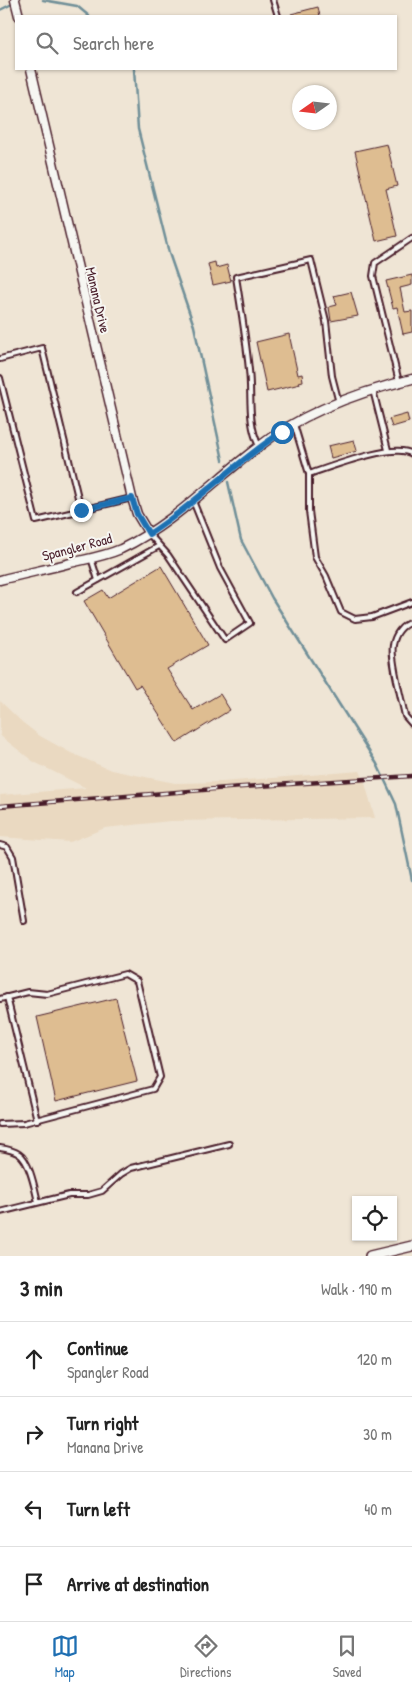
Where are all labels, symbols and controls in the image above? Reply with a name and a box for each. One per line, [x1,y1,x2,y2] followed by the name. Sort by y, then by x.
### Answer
[15,15,397,70] search box
[33,29,61,57] icon: search
[73,30,154,56] text: Search here
[292,85,337,130] north arrow
[82,265,115,335] street label: Manana Drive
[271,421,294,444] route start
[70,499,93,522] route end
[40,528,115,566] street label: Spangler Road
[352,1196,397,1241] map controls
[352,1196,397,1241] button: locate
[20,1274,63,1303] text: 3 min
[321,1278,392,1300] text: Walk · 190 m
[67,1335,128,1361] text: Continue
[20,1345,48,1373] icon: ahead
[357,1348,392,1370] text: 120 m
[67,1361,149,1383] text: Spangler Road
[67,1410,138,1436] text: Turn right
[20,1420,48,1448] icon: right
[363,1423,392,1445] text: 30 m
[67,1436,144,1458] text: Manana Drive
[20,1495,48,1523] icon: left
[67,1496,130,1522] text: Turn left
[364,1498,392,1520] text: 40 m
[20,1570,48,1598] icon: arrive
[67,1571,209,1597] text: Arrive at destination
[51,1632,79,1681] tab: Map
[180,1632,231,1681] tab: Directions
[333,1632,361,1681] tab: Saved

